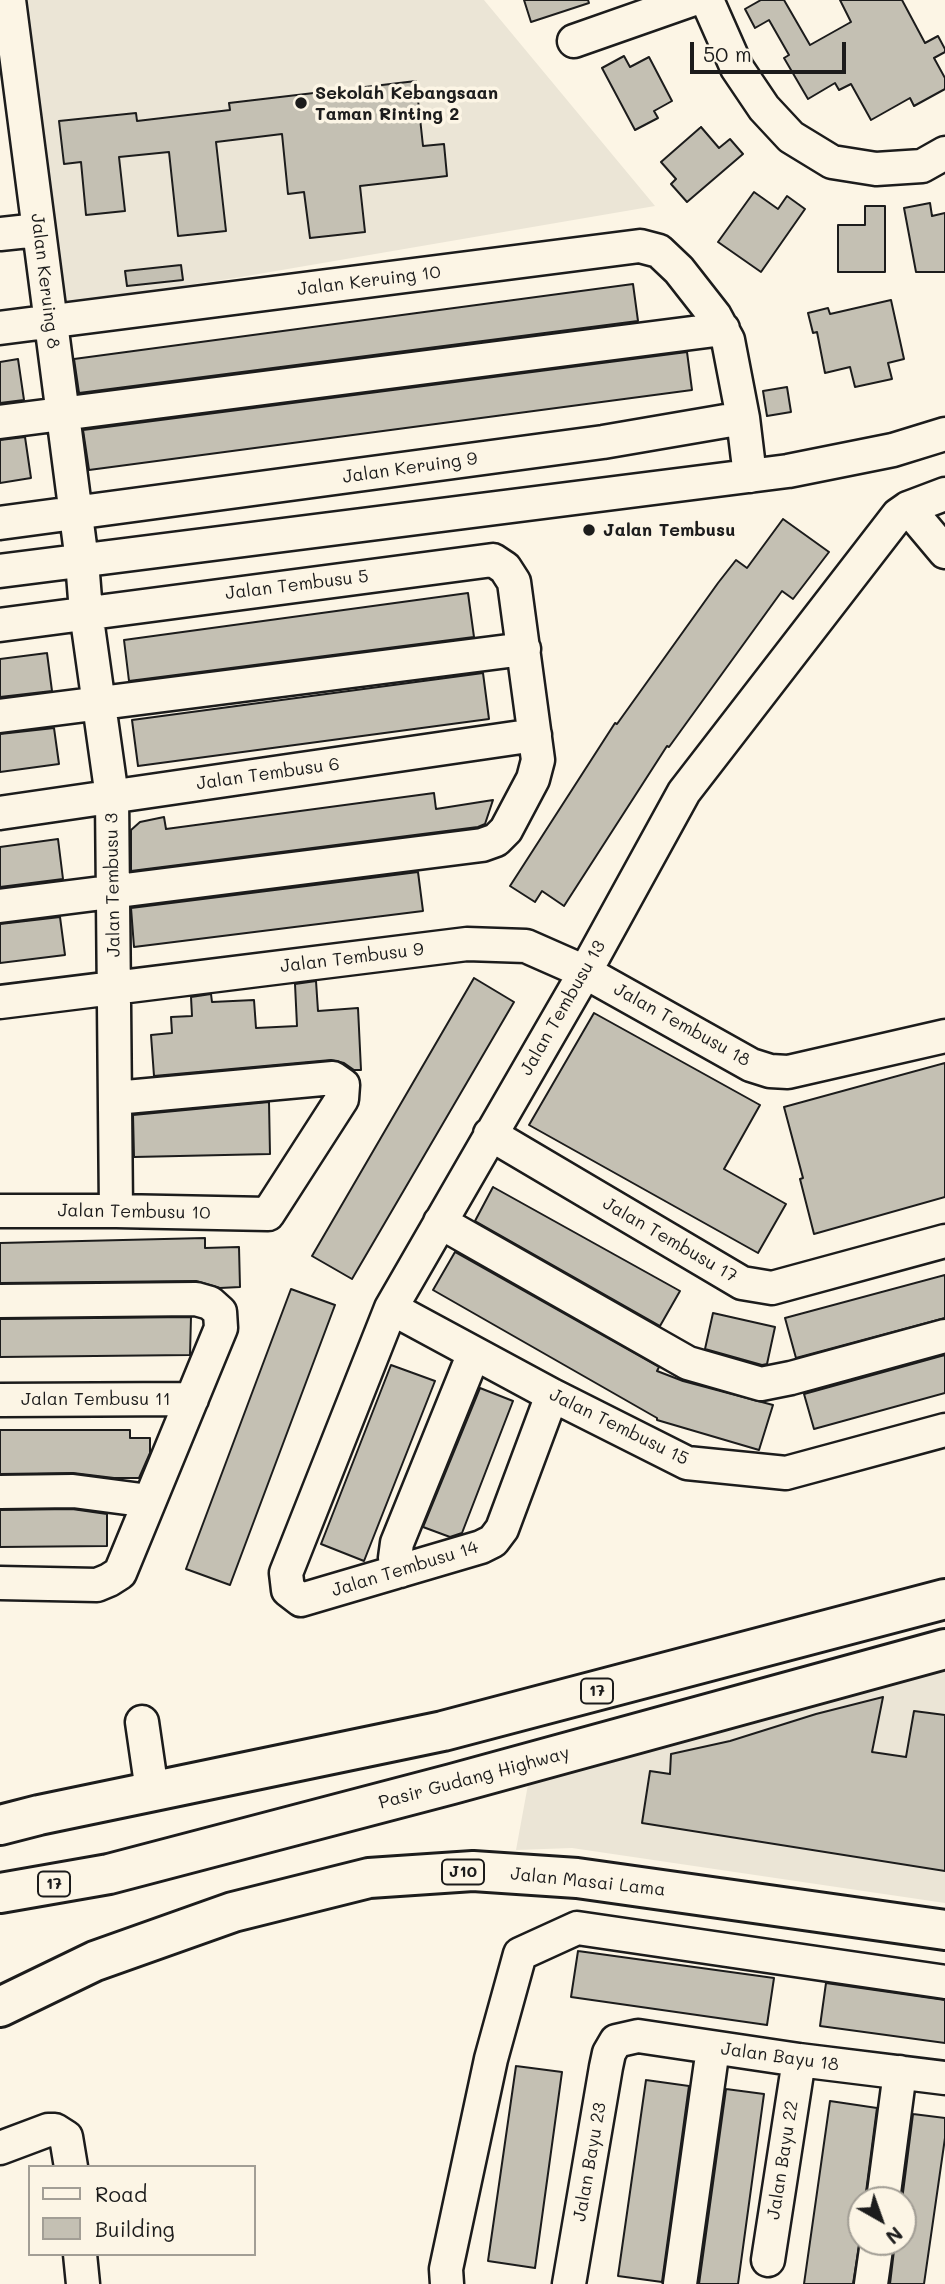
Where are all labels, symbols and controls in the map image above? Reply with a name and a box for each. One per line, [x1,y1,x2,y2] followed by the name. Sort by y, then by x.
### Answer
[693,28,849,72] scale bar
[703,40,752,67] text: 50 m
[315,82,498,124] place label: Sekolah Kebangsaan Taman Rinting 2
[293,95,309,111] marker: Sekolah Kebangsaan Taman Rinting 2
[26,212,64,350] street label: Jalan Keruing 8
[296,261,442,301] street label: Jalan Keruing 10
[341,448,479,488] street label: Jalan Keruing 9
[603,519,735,541] place label: Jalan Tembusu
[581,522,597,538] marker: Jalan Tembusu
[224,565,370,605] street label: Jalan Tembusu 5
[195,753,341,795] street label: Jalan Tembusu 6
[101,813,125,957] street label: Jalan Tembusu 3
[516,937,610,1079] street label: Jalan Tembusu 13
[279,938,425,978] street label: Jalan Tembusu 9
[610,979,754,1071] street label: Jalan Tembusu 18
[599,1193,741,1287] street label: Jalan Tembusu 17
[57,1200,211,1224] street label: Jalan Tembusu 10
[546,1384,692,1470] street label: Jalan Tembusu 15
[21,1388,171,1410] street label: Jalan Tembusu 11
[329,1536,481,1602] street label: Jalan Tembusu 14
[581,1679,613,1704] road number: 17
[376,1742,572,1814] street label: Pasir Gudang Highway
[442,1860,484,1884] road number: J10
[510,1863,666,1901] street label: Jalan Masai Lama
[38,1872,70,1896] road number: 17
[720,2038,840,2076] street label: Jalan Bayu 18
[763,2099,803,2221] street label: Jalan Bayu 22
[569,2101,611,2223] street label: Jalan Bayu 23
[28,2165,256,2256] legend
[95,2180,147,2207] text: Road
[847,2186,917,2256] north arrow
[95,2215,175,2242] text: Building
[881,2222,908,2250] text: N

